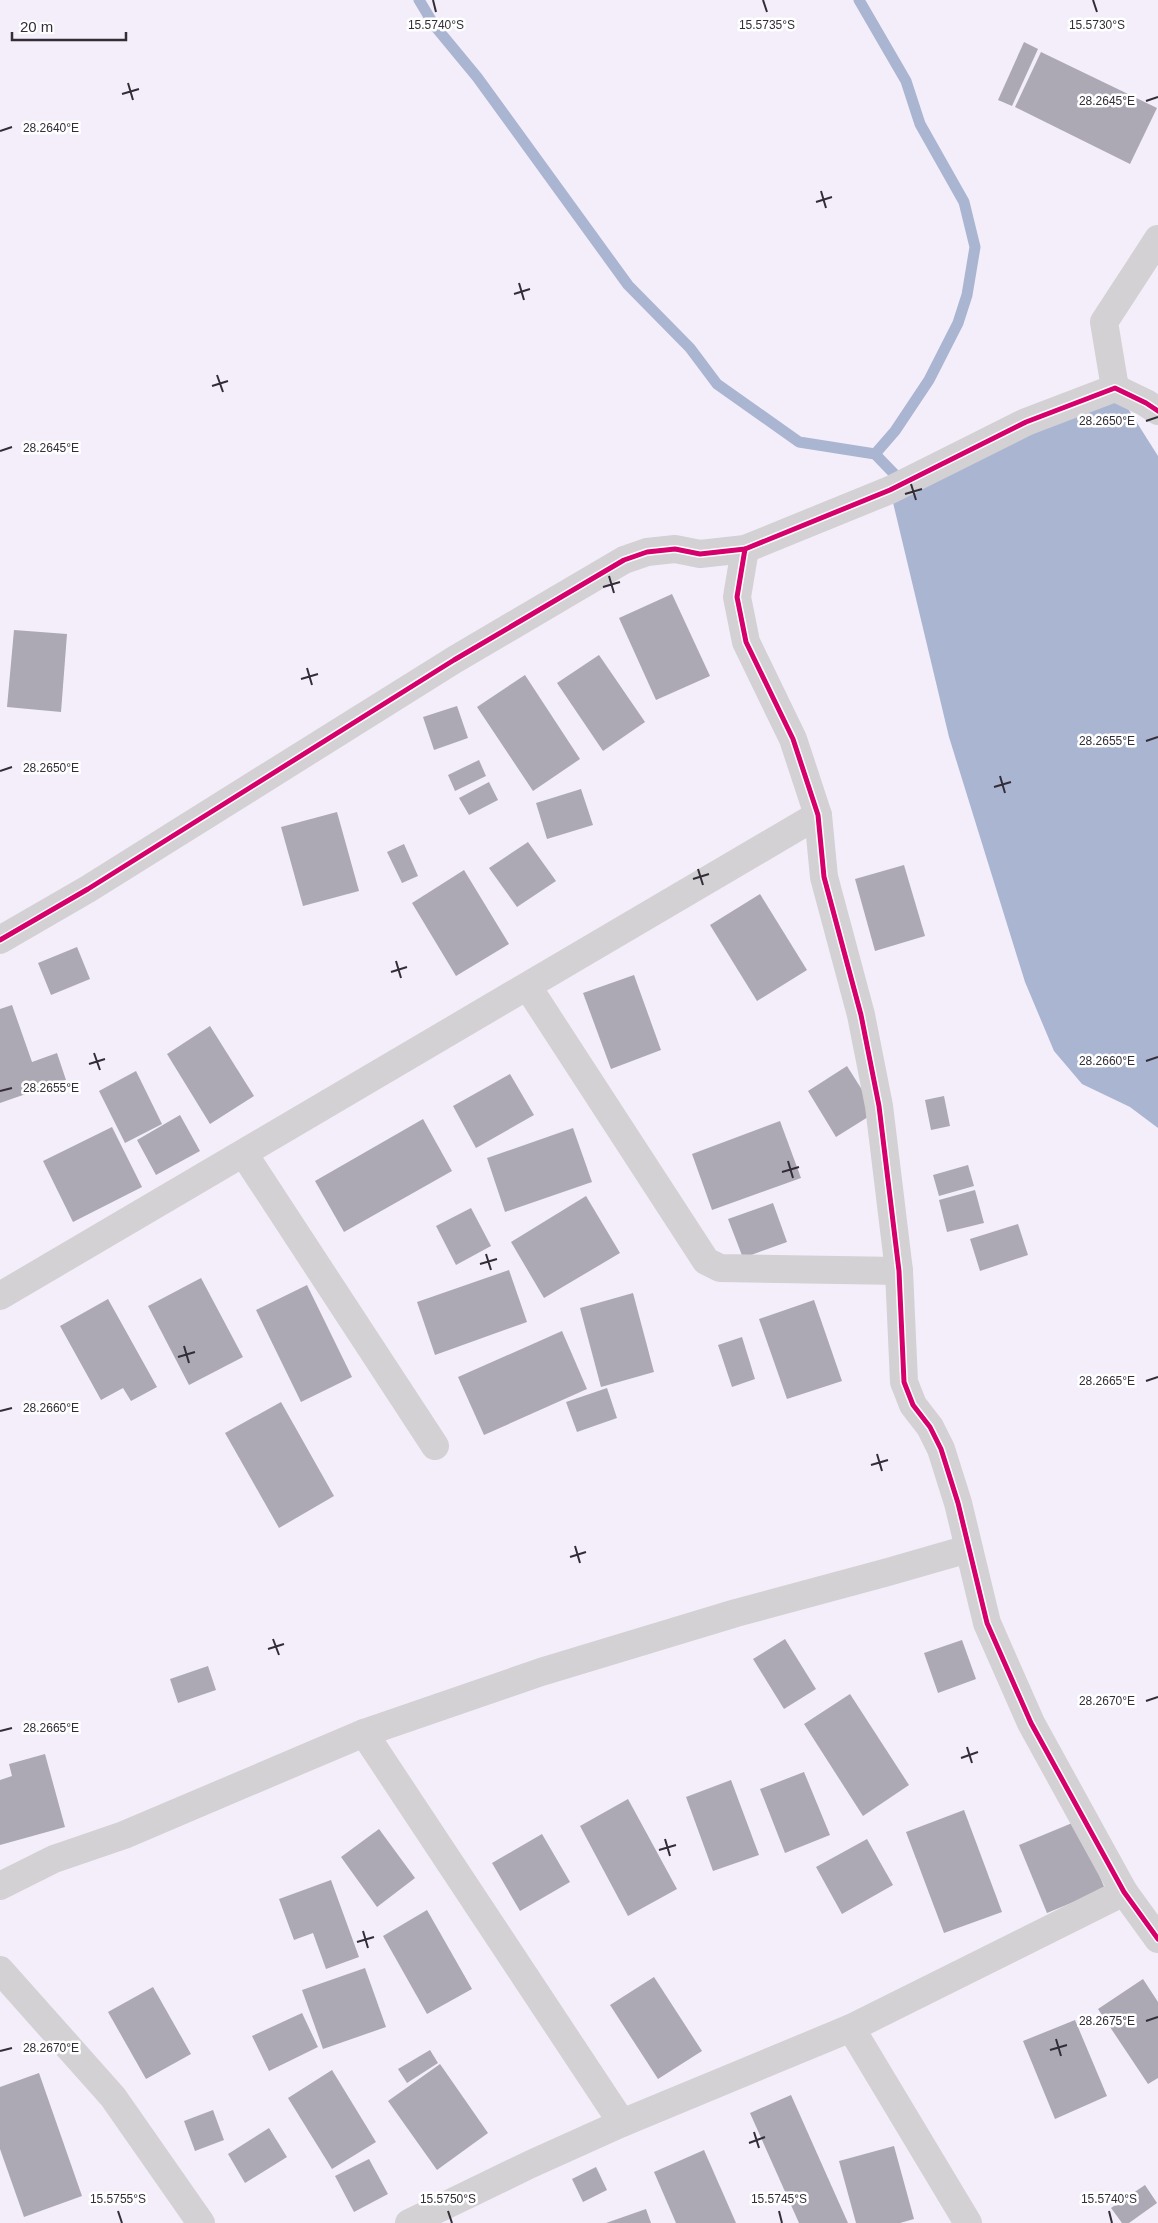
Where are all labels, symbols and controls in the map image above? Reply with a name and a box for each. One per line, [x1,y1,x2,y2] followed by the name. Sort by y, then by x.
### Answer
[12,10,126,42] scale bar
[20,18,53,35] text: 20 m
[408,18,464,32] text: 15.5740°S
[739,18,795,32] text: 15.5735°S
[1069,18,1125,32] text: 15.5730°S
[1079,94,1135,108] text: 28.2645°E
[23,121,79,135] text: 28.2640°E
[1079,414,1135,428] text: 28.2650°E
[23,441,79,455] text: 28.2645°E
[1079,734,1135,748] text: 28.2655°E
[23,761,79,775] text: 28.2650°E
[1079,1054,1135,1068] text: 28.2660°E
[23,1081,79,1095] text: 28.2655°E
[1079,1374,1135,1388] text: 28.2665°E
[23,1401,79,1415] text: 28.2660°E
[1079,1694,1135,1708] text: 28.2670°E
[23,1721,79,1735] text: 28.2665°E
[1079,2014,1135,2028] text: 28.2675°E
[23,2041,79,2055] text: 28.2670°E
[90,2192,146,2206] text: 15.5755°S
[420,2192,476,2206] text: 15.5750°S
[751,2192,807,2206] text: 15.5745°S
[1081,2192,1137,2206] text: 15.5740°S

